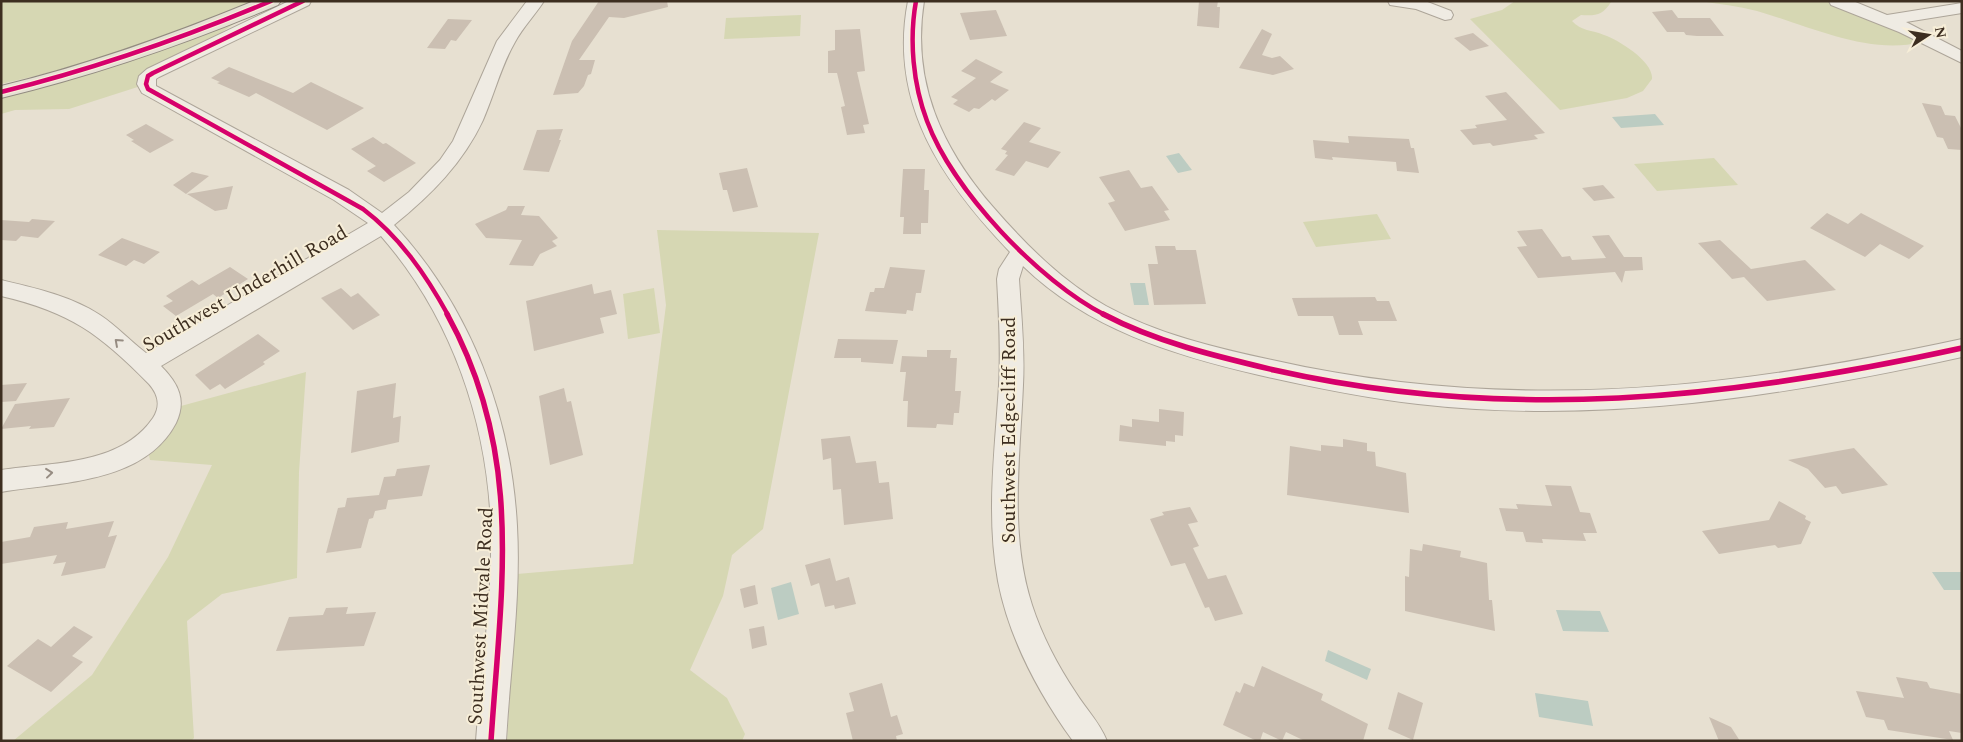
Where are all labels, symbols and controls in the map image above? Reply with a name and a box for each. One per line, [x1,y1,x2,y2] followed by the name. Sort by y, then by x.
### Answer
[1903,10,1953,60] north arrow
[1929,25,1952,40] text: N
[137,218,353,360] street label: Southwest Underhill Road
[994,317,1024,543] street label: Southwest Edgecliff Road
[114,338,123,347] one-way arrow
[46,468,54,479] one-way arrow
[460,506,502,726] street label: Southwest Midvale Road

